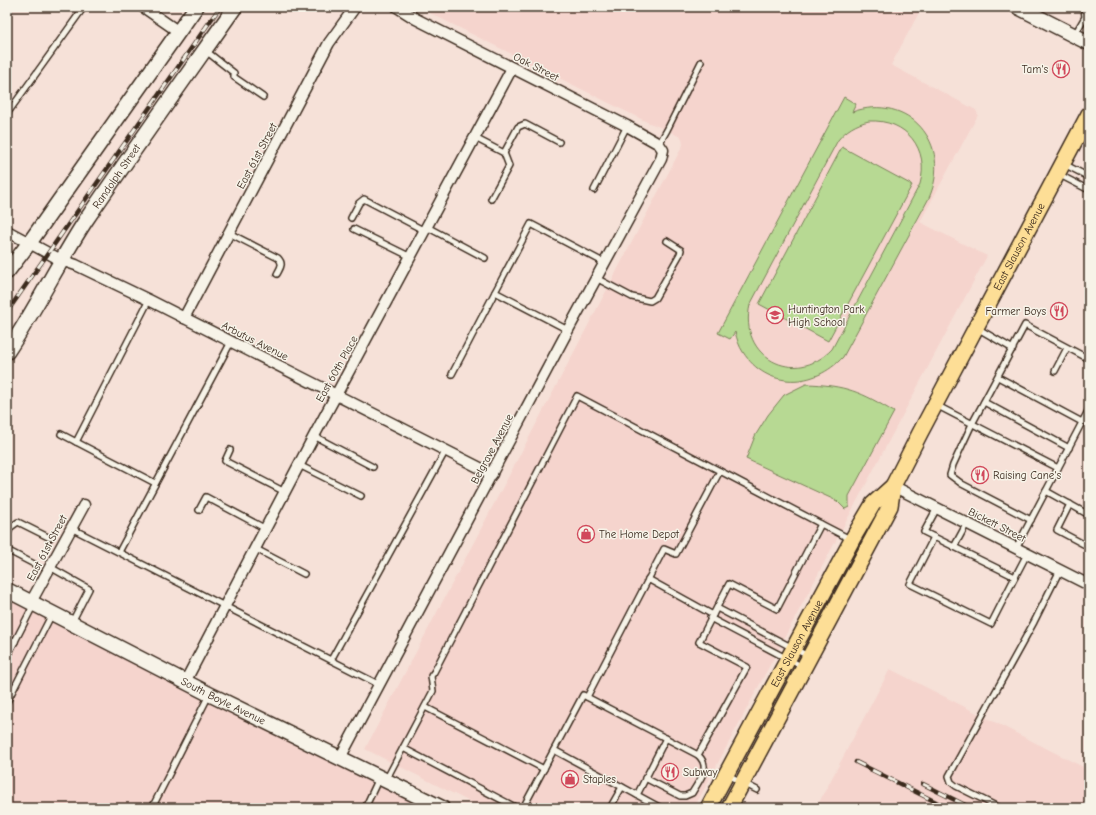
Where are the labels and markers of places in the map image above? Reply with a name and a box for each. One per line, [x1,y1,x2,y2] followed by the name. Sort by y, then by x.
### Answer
[1051,59,1071,79] restaurant icon: Tam's
[1022,63,1048,76] place label: Tam's
[1049,301,1069,321] restaurant icon: Farmer Boys
[788,303,865,329] place label: Huntington Park High School
[765,305,785,325] school or university icon: Huntington Park High School
[986,305,1046,318] place label: Farmer Boys
[970,465,990,485] restaurant icon: Raising Cane's
[993,469,1061,482] place label: Raising Cane's
[576,524,596,544] shop icon: The Home Depot
[599,528,680,541] place label: The Home Depot
[660,762,680,782] restaurant icon: Subway
[683,766,718,779] place label: Subway
[560,769,580,789] shop icon: Staples
[583,773,616,786] place label: Staples

